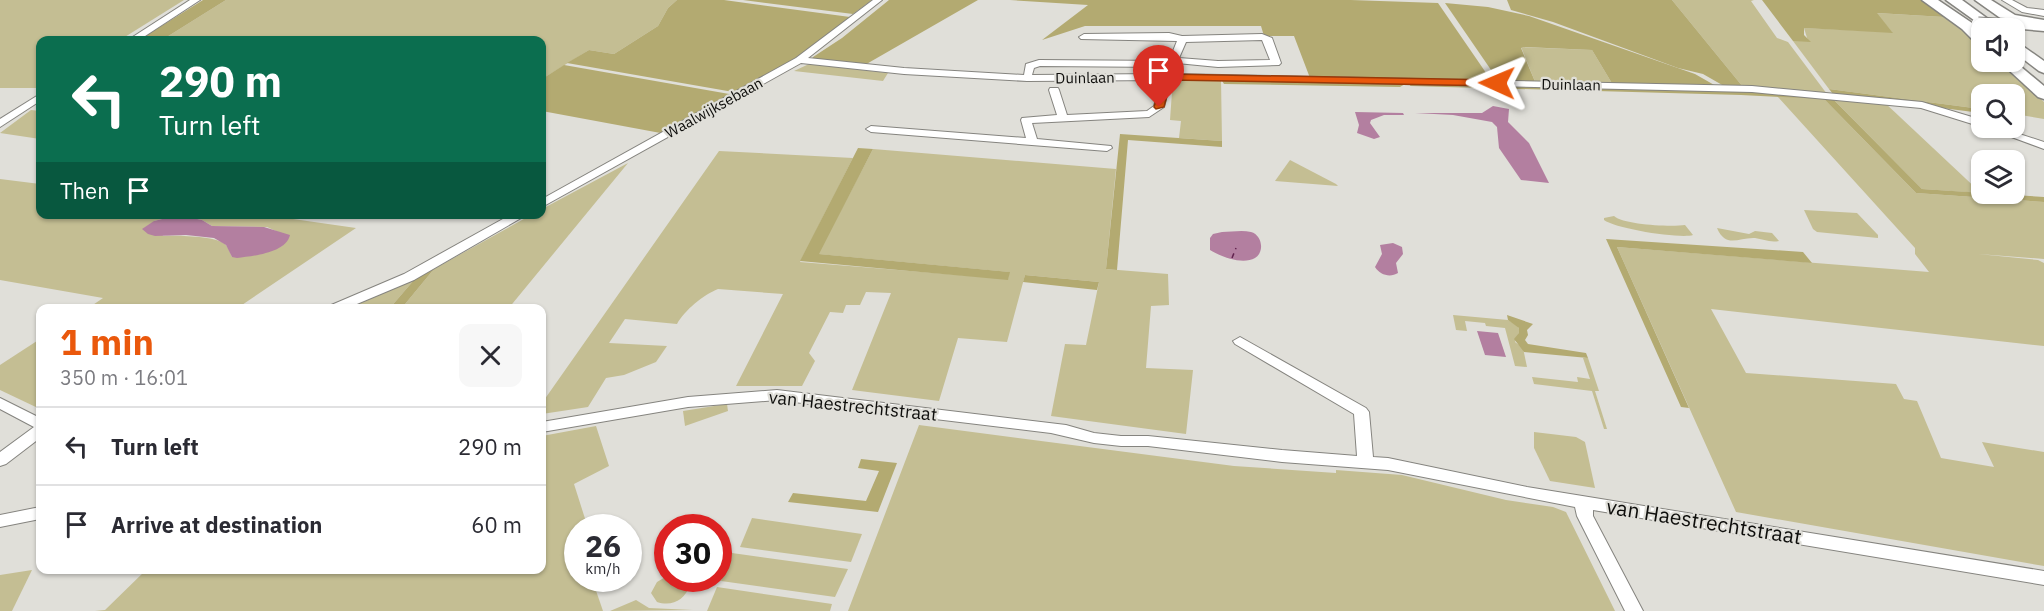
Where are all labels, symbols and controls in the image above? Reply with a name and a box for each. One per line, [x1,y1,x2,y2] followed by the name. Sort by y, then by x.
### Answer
[1971,18,2025,204] map controls
[1971,18,2025,72] button: sound
[1133,45,1184,107] pin
[1465,51,1529,115] position arrow
[159,54,282,109] text: 290 m
[1142,54,1175,87] icon: arrive
[60,60,138,138] icon: left
[1055,67,1115,88] street label: Duinlaan
[662,73,766,142] street label: Waalwijksebaan
[1541,74,1601,95] street label: Duinlaan
[1971,84,2025,138] button: search
[159,107,260,142] text: Turn left
[1971,150,2025,204] button: layers
[122,174,155,207] icon: arrive
[60,176,110,205] text: Then
[60,318,154,365] text: 1 min
[459,324,522,387] button: close
[60,364,188,391] text: 350 m · 16:01
[768,385,938,426] street label: van Haestrechtstraat
[60,430,93,463] icon: left
[111,432,199,461] text: Turn left
[458,432,522,461] text: 290 m
[1605,492,1804,550] street label: van Haestrechtstraat
[60,508,93,541] icon: arrive
[111,510,322,539] text: Arrive at destination
[471,510,522,539] text: 60 m
[654,514,732,592] speed limit sign: 30
[585,526,621,565] text: 26
[585,559,621,578] text: km/h

